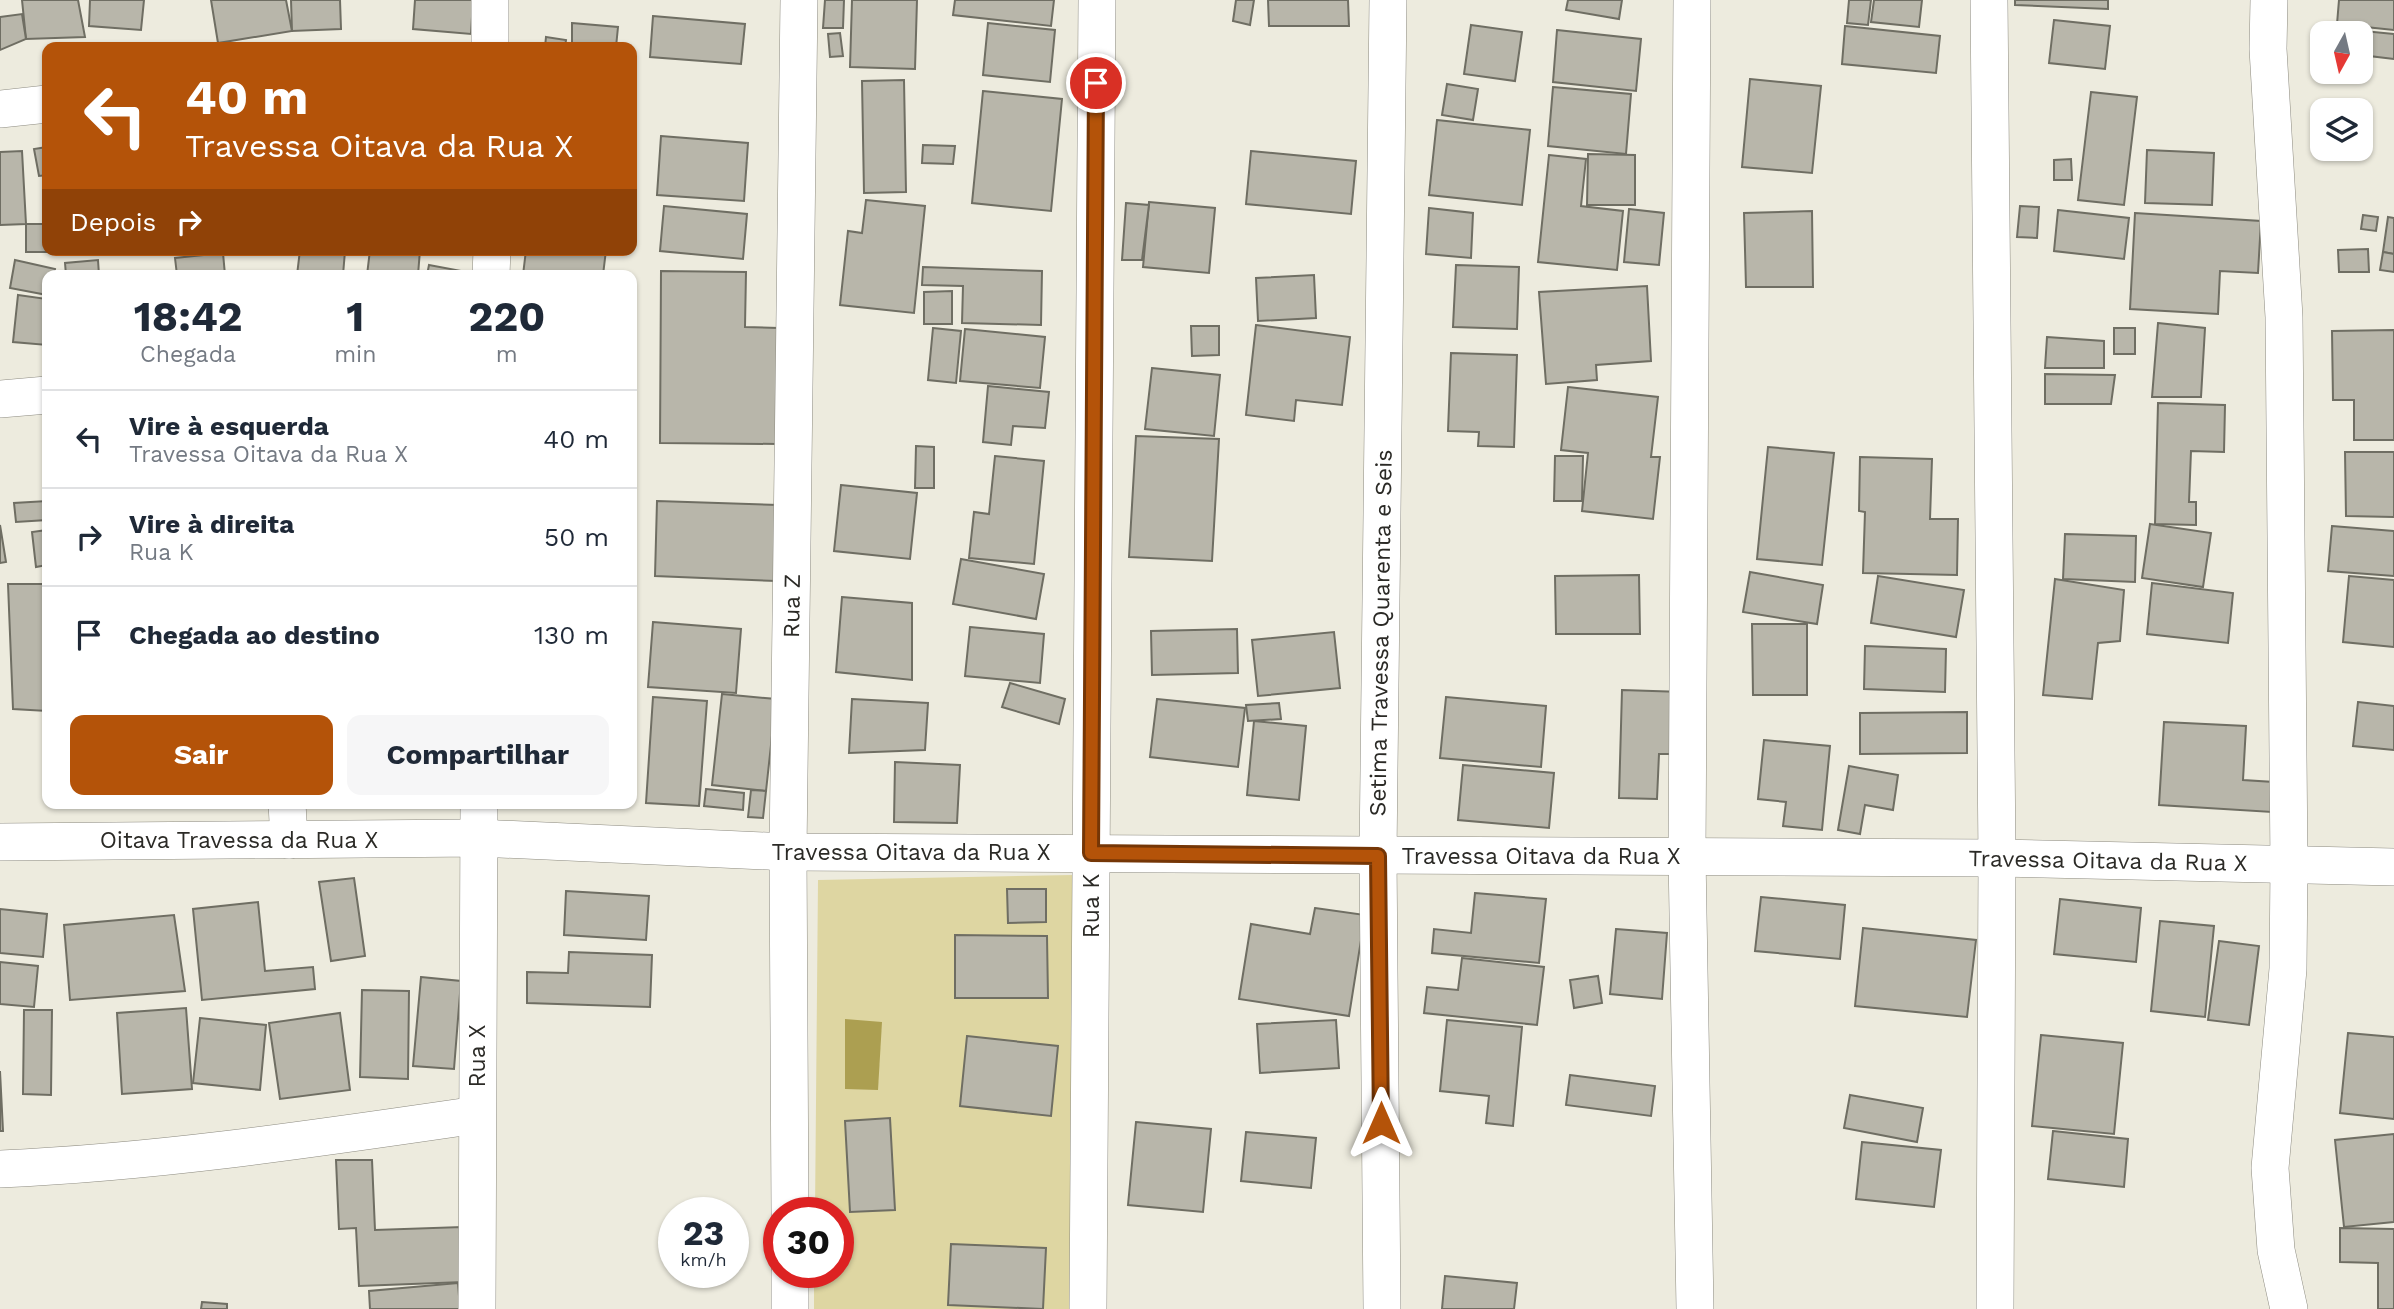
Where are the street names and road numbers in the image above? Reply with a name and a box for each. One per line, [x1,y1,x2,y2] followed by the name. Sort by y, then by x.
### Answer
[1364,449,1398,817] street label: Setima Travessa Quarenta e Seis
[778,574,806,638] street label: Rua Z
[100,827,378,854] street label: Oitava Travessa da Rua X
[771,839,1051,866] street label: Travessa Oitava da Rua X
[1401,843,1681,870] street label: Travessa Oitava da Rua X
[1968,845,2248,877] street label: Travessa Oitava da Rua X
[1078,874,1105,938] street label: Rua K
[464,1024,491,1088] street label: Rua X

